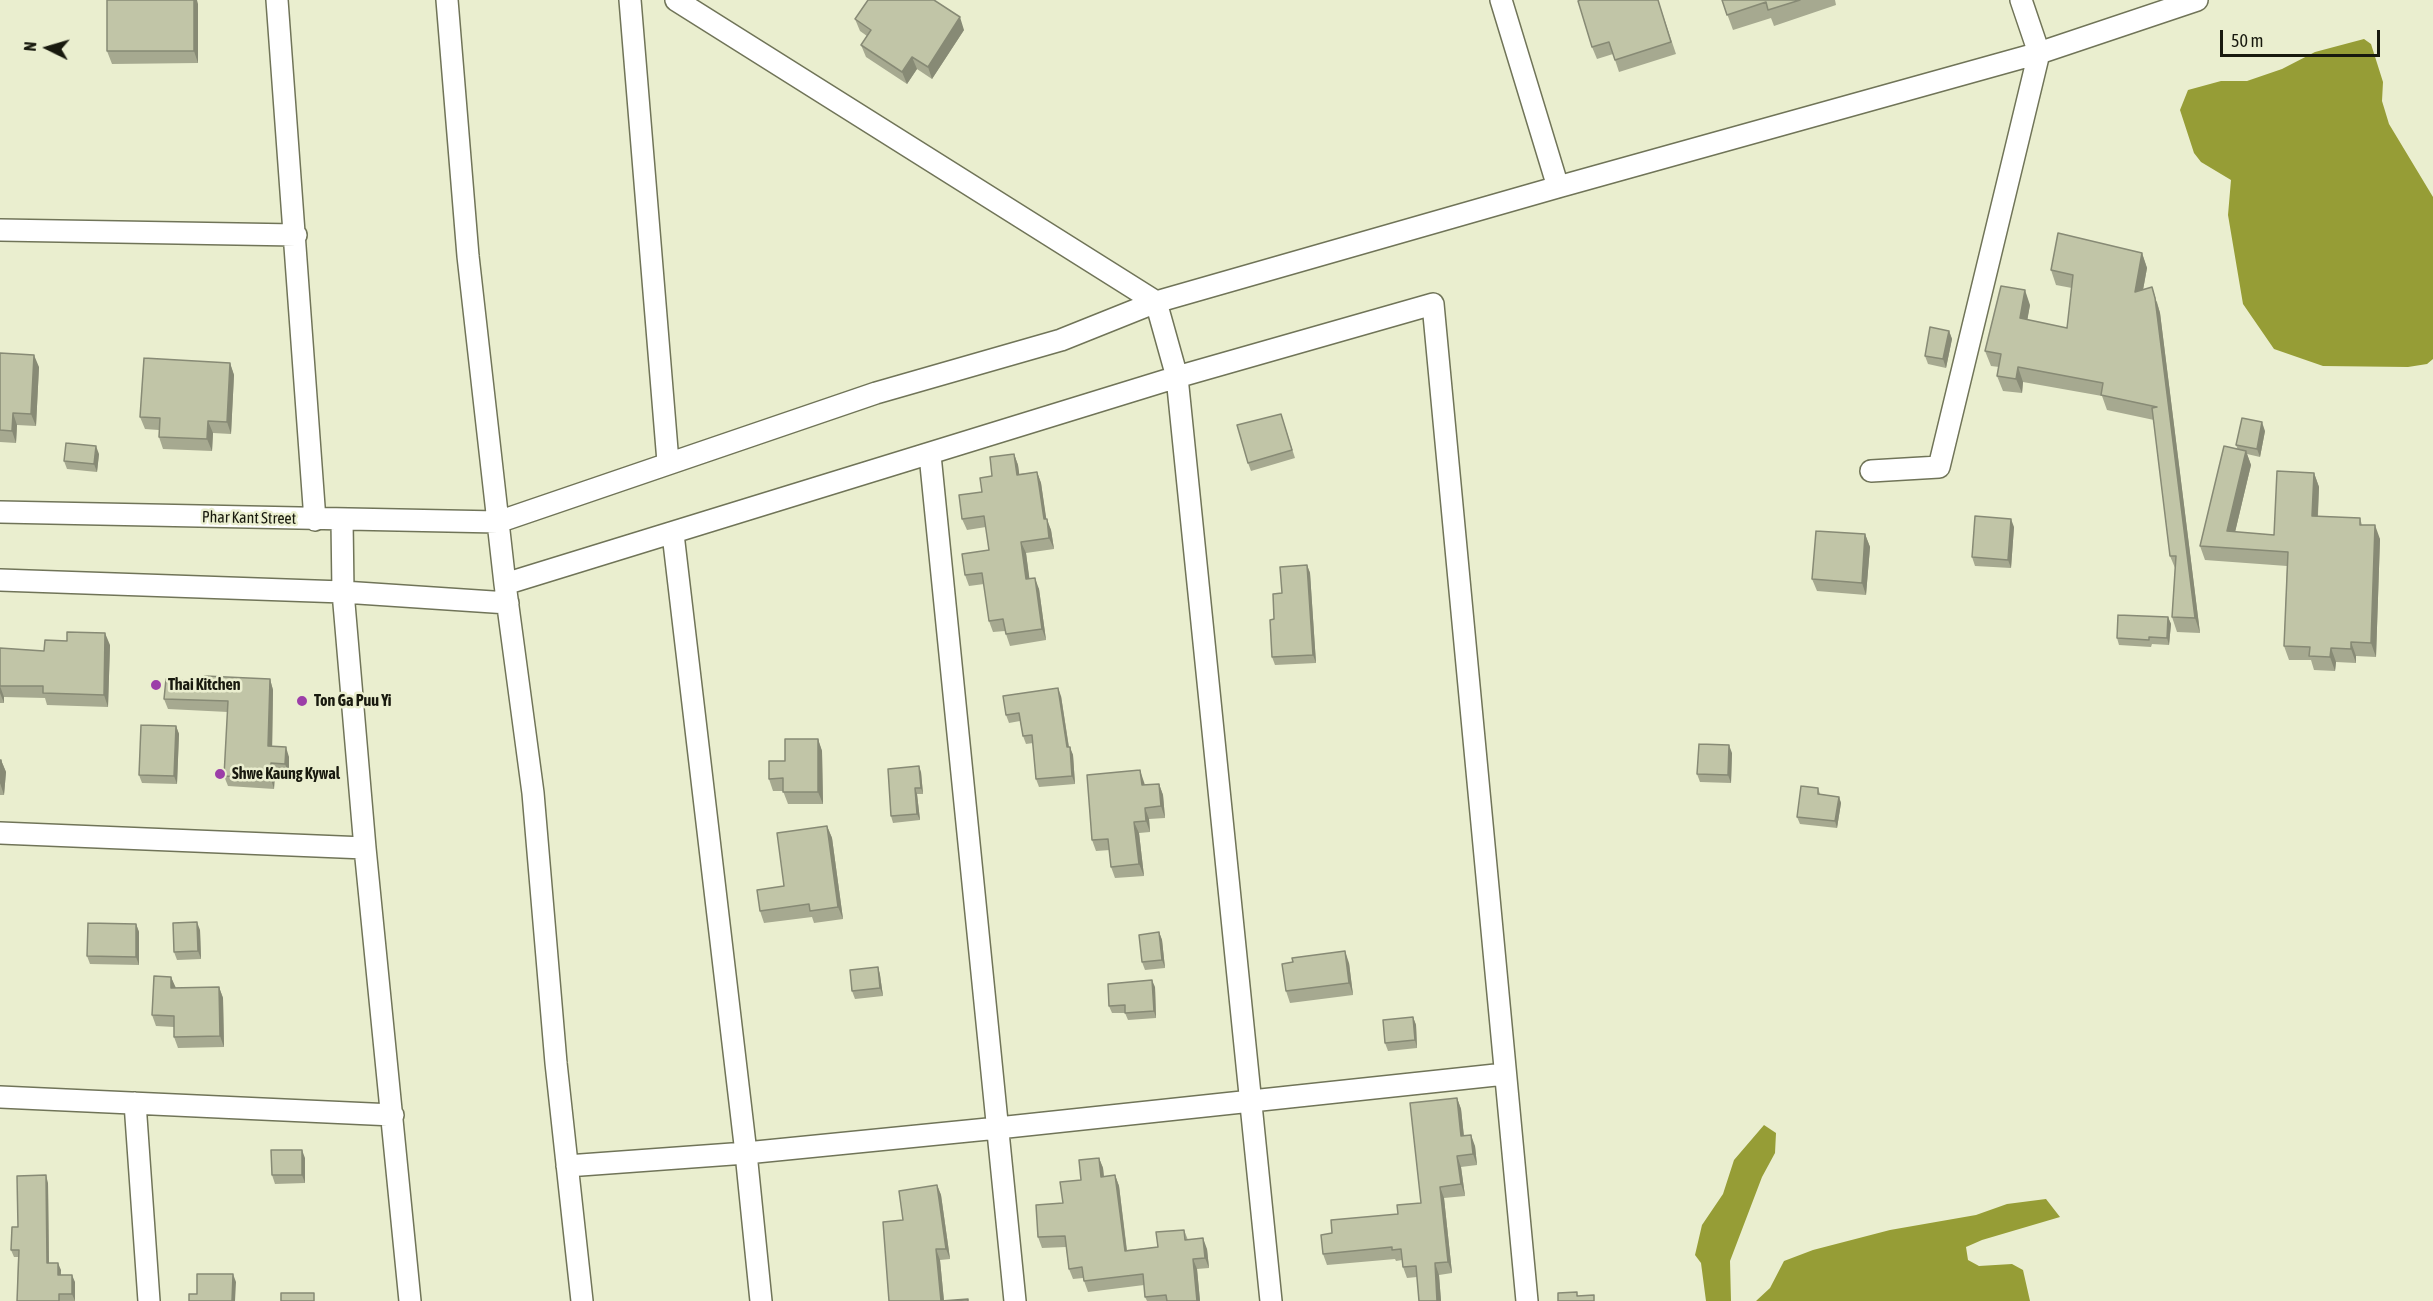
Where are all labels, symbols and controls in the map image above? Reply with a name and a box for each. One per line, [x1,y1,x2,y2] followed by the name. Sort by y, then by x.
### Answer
[18,18,78,78] north arrow
[2223,18,2384,56] scale bar
[2231,30,2263,51] text: 50 m
[21,41,39,52] text: N
[202,508,296,528] street label: Phar Kant Street
[168,675,240,695] place label: Thai Kitchen
[149,678,163,692] marker: Thai Kitchen
[314,691,391,711] place label: Ton Ga Puu Yi
[295,694,309,708] marker: Ton Ga Puu Yi
[232,764,340,784] place label: Shwe Kaung Kywal
[213,767,227,781] marker: Shwe Kaung Kywal

